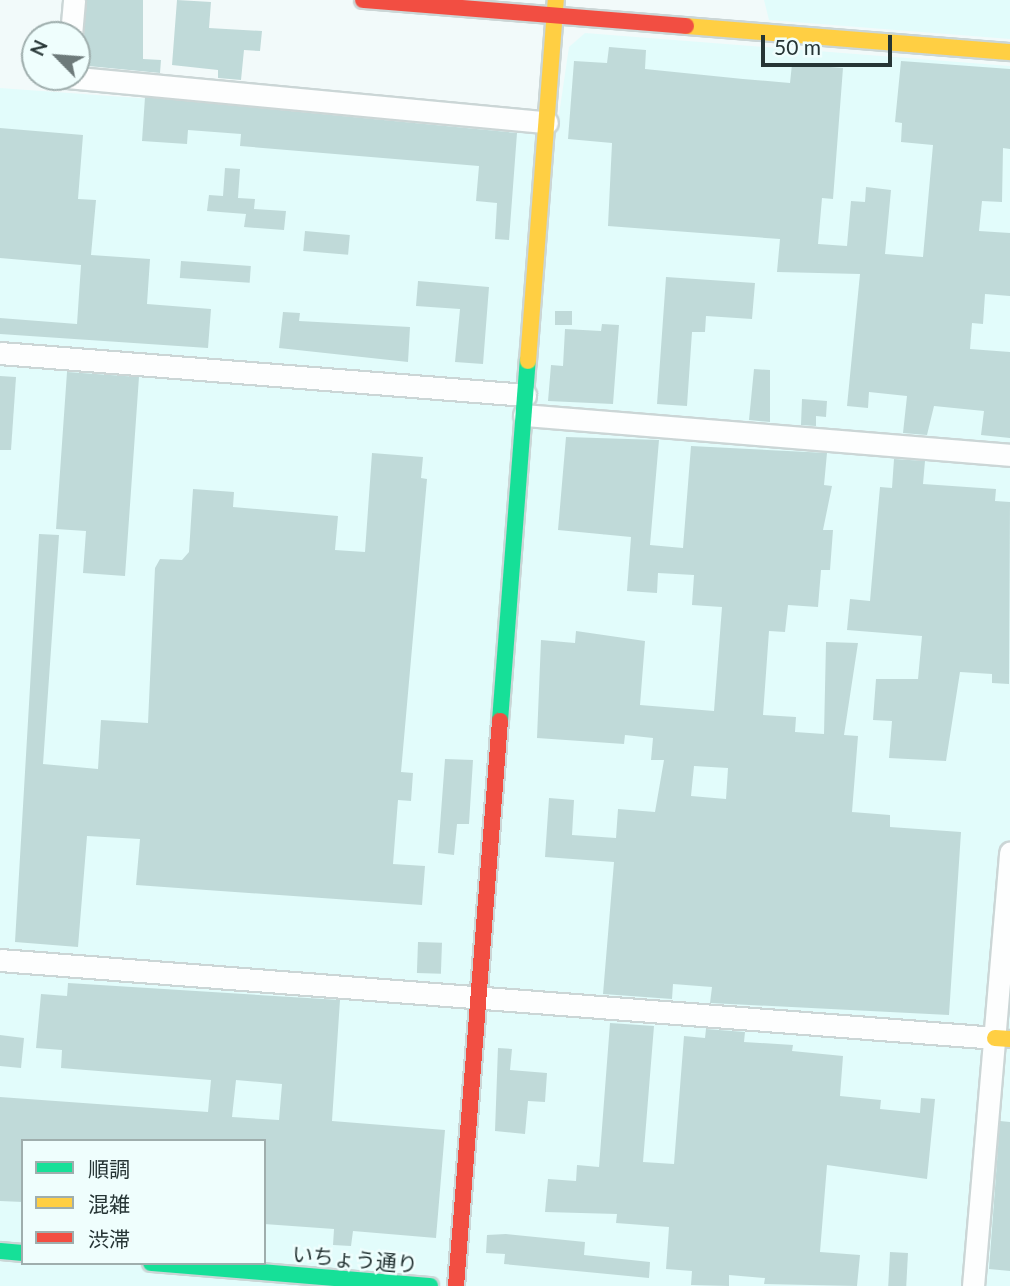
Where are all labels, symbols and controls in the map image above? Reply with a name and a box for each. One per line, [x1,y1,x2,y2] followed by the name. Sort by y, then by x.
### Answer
[21,21,91,91] north arrow
[765,21,896,65] scale bar
[774,34,821,59] text: 50 m
[25,36,52,59] text: N
[21,1139,266,1265] legend
[88,1156,130,1181] text: 順調
[88,1191,130,1216] text: 混雑
[88,1226,130,1251] text: 渋滞
[291,1241,419,1277] street label: いちょう通り

